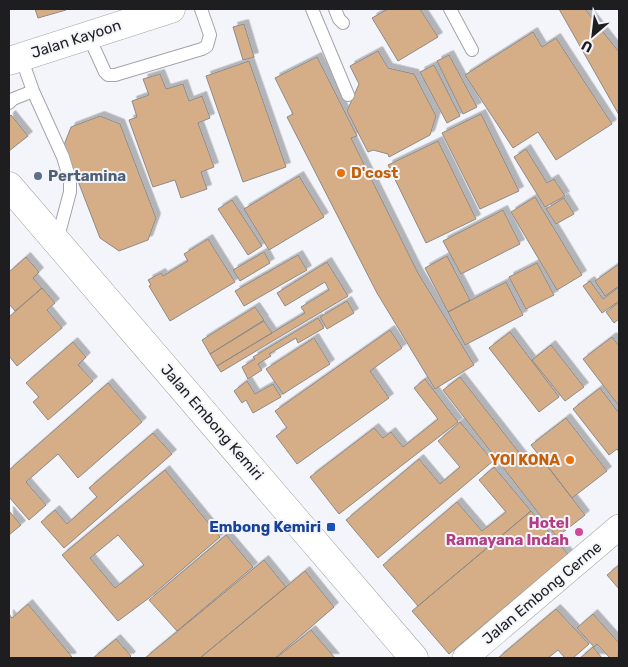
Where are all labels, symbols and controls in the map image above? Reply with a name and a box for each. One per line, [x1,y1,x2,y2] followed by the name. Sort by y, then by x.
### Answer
[568,10,618,60] north arrow
[29,16,123,62] street label: Jalan Kayoon
[579,36,596,56] text: U
[351,164,398,182] place label: D'cost
[48,167,126,185] place label: Pertamina
[335,167,347,179] marker: D'cost
[32,170,44,182] marker: Pertamina
[157,360,267,484] street label: Jalan Embong Kemiri
[490,451,560,469] place label: YOI KONA
[564,454,576,466] marker: YOI KONA
[446,514,569,549] place label: Hotel Ramayana Indah
[209,518,321,536] place label: Embong Kemiri
[325,521,337,533] marker: Embong Kemiri
[573,526,585,538] marker: Hotel Ramayana Indah
[479,538,605,648] street label: Jalan Embong Cerme

